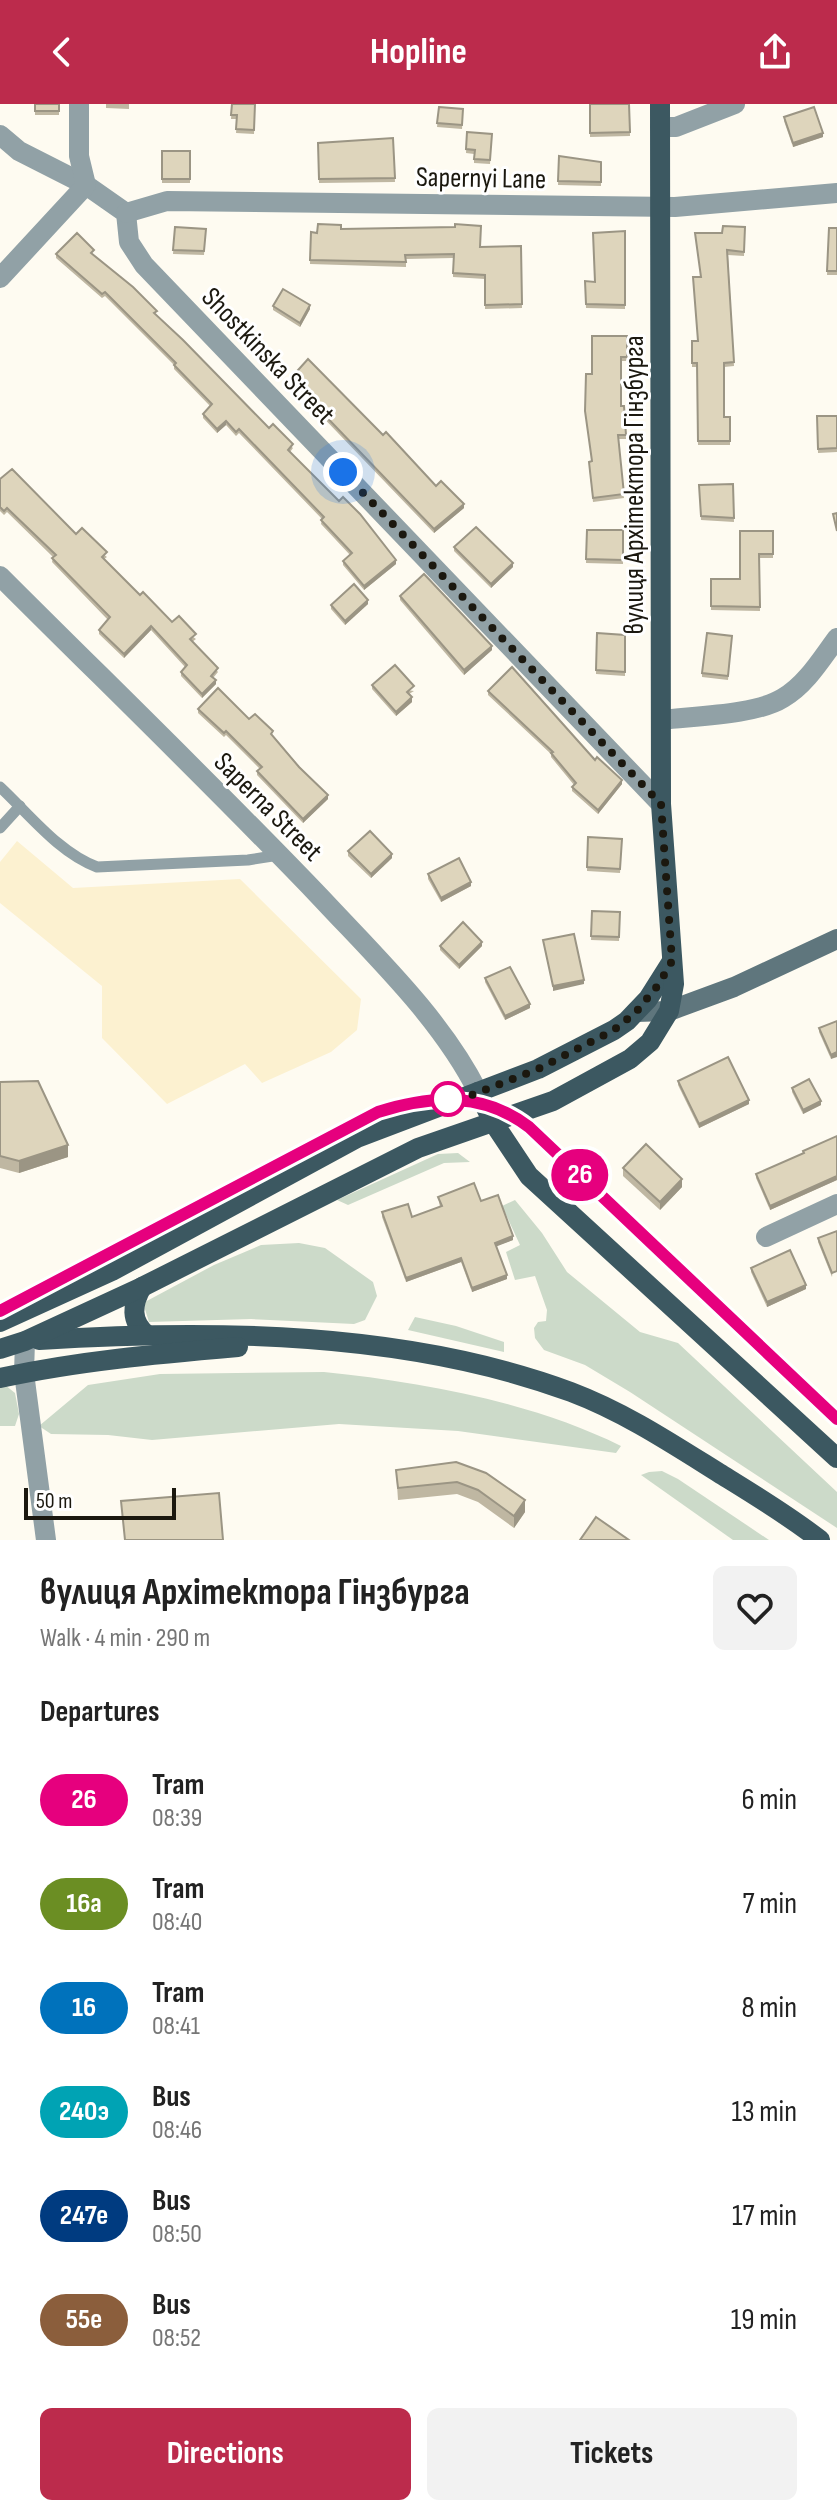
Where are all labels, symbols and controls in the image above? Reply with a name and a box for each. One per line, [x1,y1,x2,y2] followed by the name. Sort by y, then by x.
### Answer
[40,30,84,74] icon: back
[753,30,797,74] icon: share
[370,31,467,74] text: Hopline
[415,161,546,196] street label: Sapernyi Lane
[195,281,341,431] street label: Shostkinska Street
[618,336,651,634] street label: вулиця Архітектора Гінзбурга
[323,452,363,492] your location
[207,746,329,868] street label: Saperna Street
[431,1082,465,1116] unlabelled marker
[544,1149,616,1201] line badge: 26
[567,1158,593,1191] text: 26
[24,1484,176,1520] scale bar
[36,1488,72,1515] text: 50 m
[713,1566,797,1650] button: heart
[40,1570,470,1615] text: вулиця Архітектора Гінзбурга
[40,1623,210,1654] text: Walk · 4 min · 290 m
[40,1694,160,1730] text: Departures
[152,1767,204,1803] text: Tram
[741,1782,797,1818] text: 6 min
[71,1783,97,1816] text: 26
[152,1803,202,1834] text: 08:39
[152,1871,204,1907] text: Tram
[743,1886,797,1922] text: 7 min
[66,1887,102,1920] text: 16a
[152,1907,202,1938] text: 08:40
[152,1975,204,2011] text: Tram
[741,1990,797,2026] text: 8 min
[72,1991,96,2024] text: 16
[152,2011,200,2042] text: 08:41
[152,2079,191,2115] text: Bus
[731,2094,797,2130] text: 13 min
[59,2095,109,2128] text: 240э
[152,2115,202,2146] text: 08:46
[152,2183,191,2219] text: Bus
[732,2198,797,2234] text: 17 min
[60,2199,108,2232] text: 247е
[152,2219,202,2250] text: 08:50
[152,2287,191,2323] text: Bus
[731,2302,797,2338] text: 19 min
[66,2303,102,2336] text: 55е
[152,2323,201,2354] text: 08:52
[40,2408,411,2500] button: Directions
[427,2408,797,2500] button: Tickets

